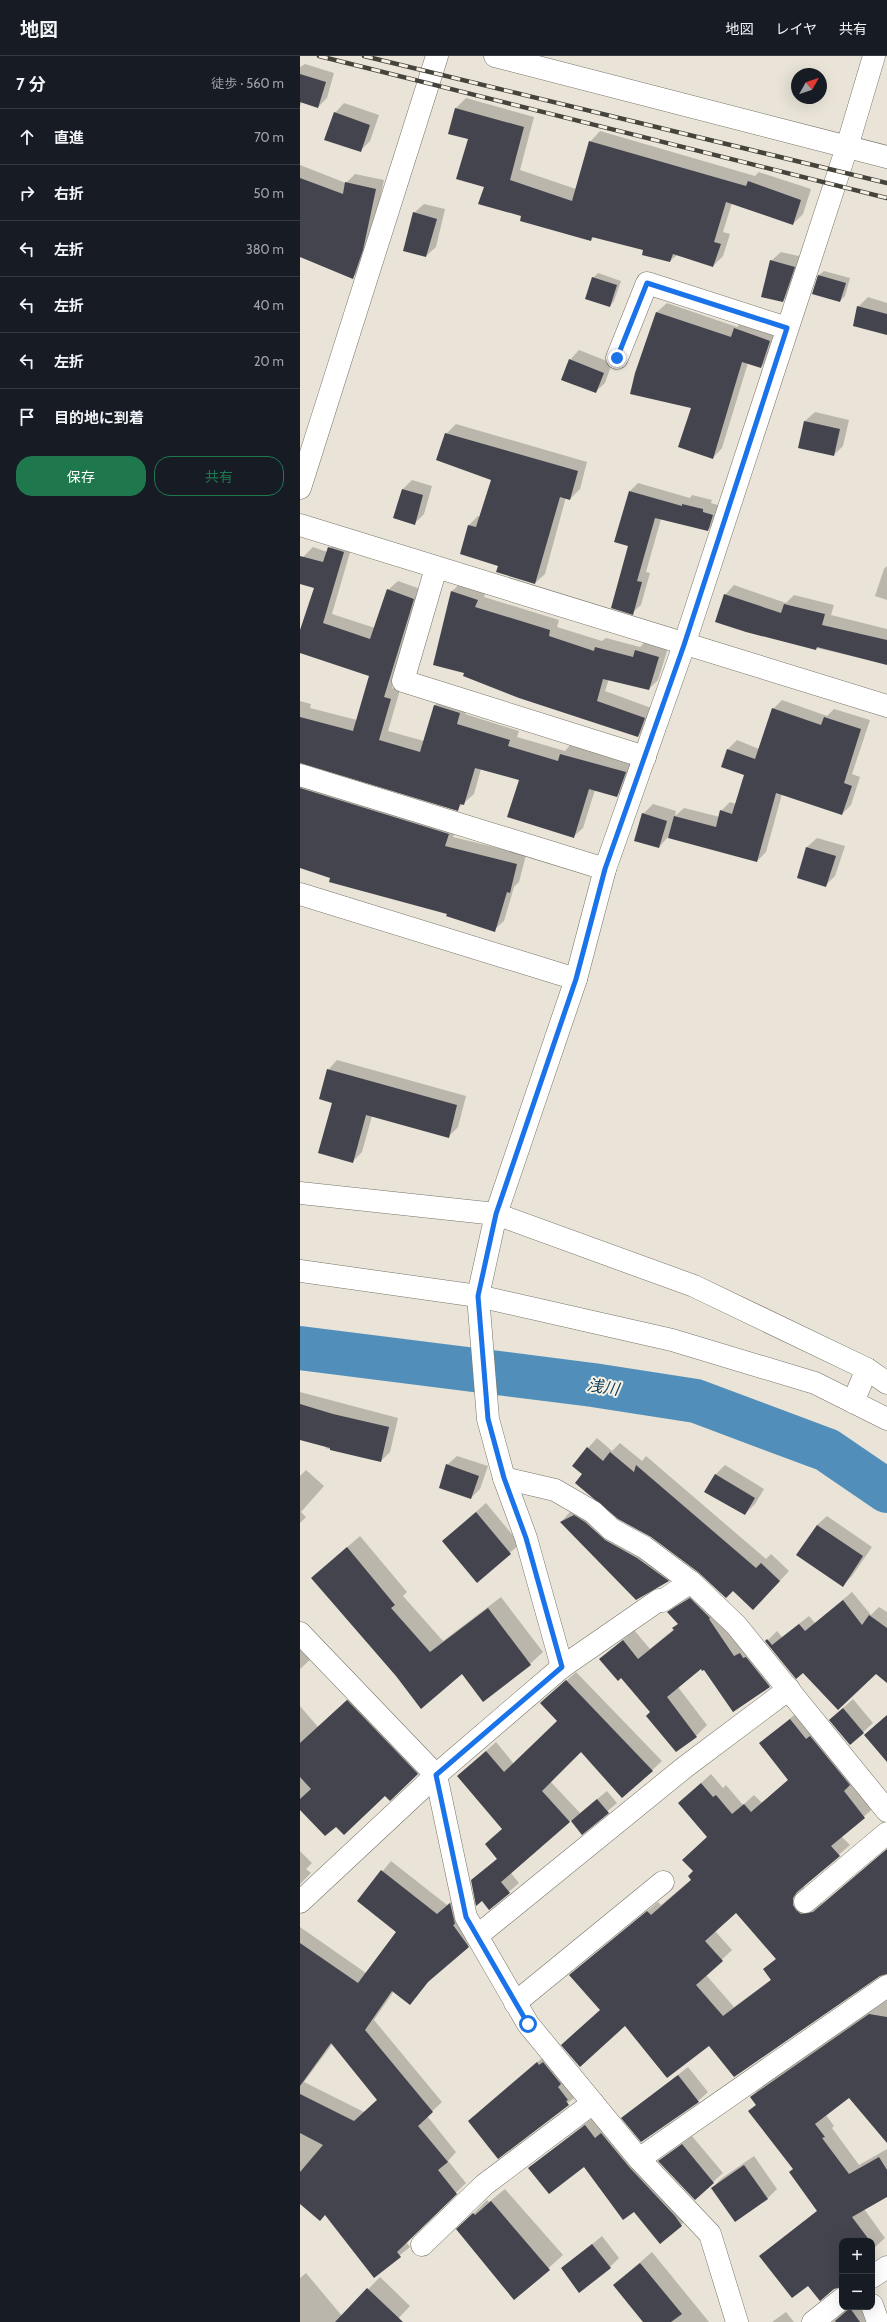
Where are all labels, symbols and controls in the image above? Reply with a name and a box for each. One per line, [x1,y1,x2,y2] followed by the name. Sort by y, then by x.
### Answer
[20,18,58,41] text: 地図
[725,20,753,38] text: 地図
[775,20,817,38] text: レイヤ
[839,20,867,38] text: 共有
[791,68,827,104] north arrow
[16,74,46,94] text: 7 分
[211,75,284,91] text: 徒歩 · 560 m
[16,126,38,148] icon: ahead
[54,129,84,147] text: 直進
[254,129,284,145] text: 70 m
[16,182,38,204] icon: right
[54,185,84,203] text: 右折
[254,185,284,201] text: 50 m
[16,238,38,260] icon: left
[54,241,84,259] text: 左折
[246,241,284,257] text: 380 m
[16,294,38,316] icon: left
[54,297,84,315] text: 左折
[253,297,284,313] text: 40 m
[608,349,626,367] route end
[16,350,38,372] icon: left
[54,353,84,371] text: 左折
[254,353,284,369] text: 20 m
[16,406,38,428] icon: arrive
[54,409,144,427] text: 目的地に到着
[16,456,146,496] button: 保存
[154,456,284,496] button: 共有
[586,1375,622,1399] water label: 浅川
[519,2015,537,2033] route start
[839,2238,875,2310] map controls
[839,2238,875,2274] button: +
[839,2274,875,2310] button: −

